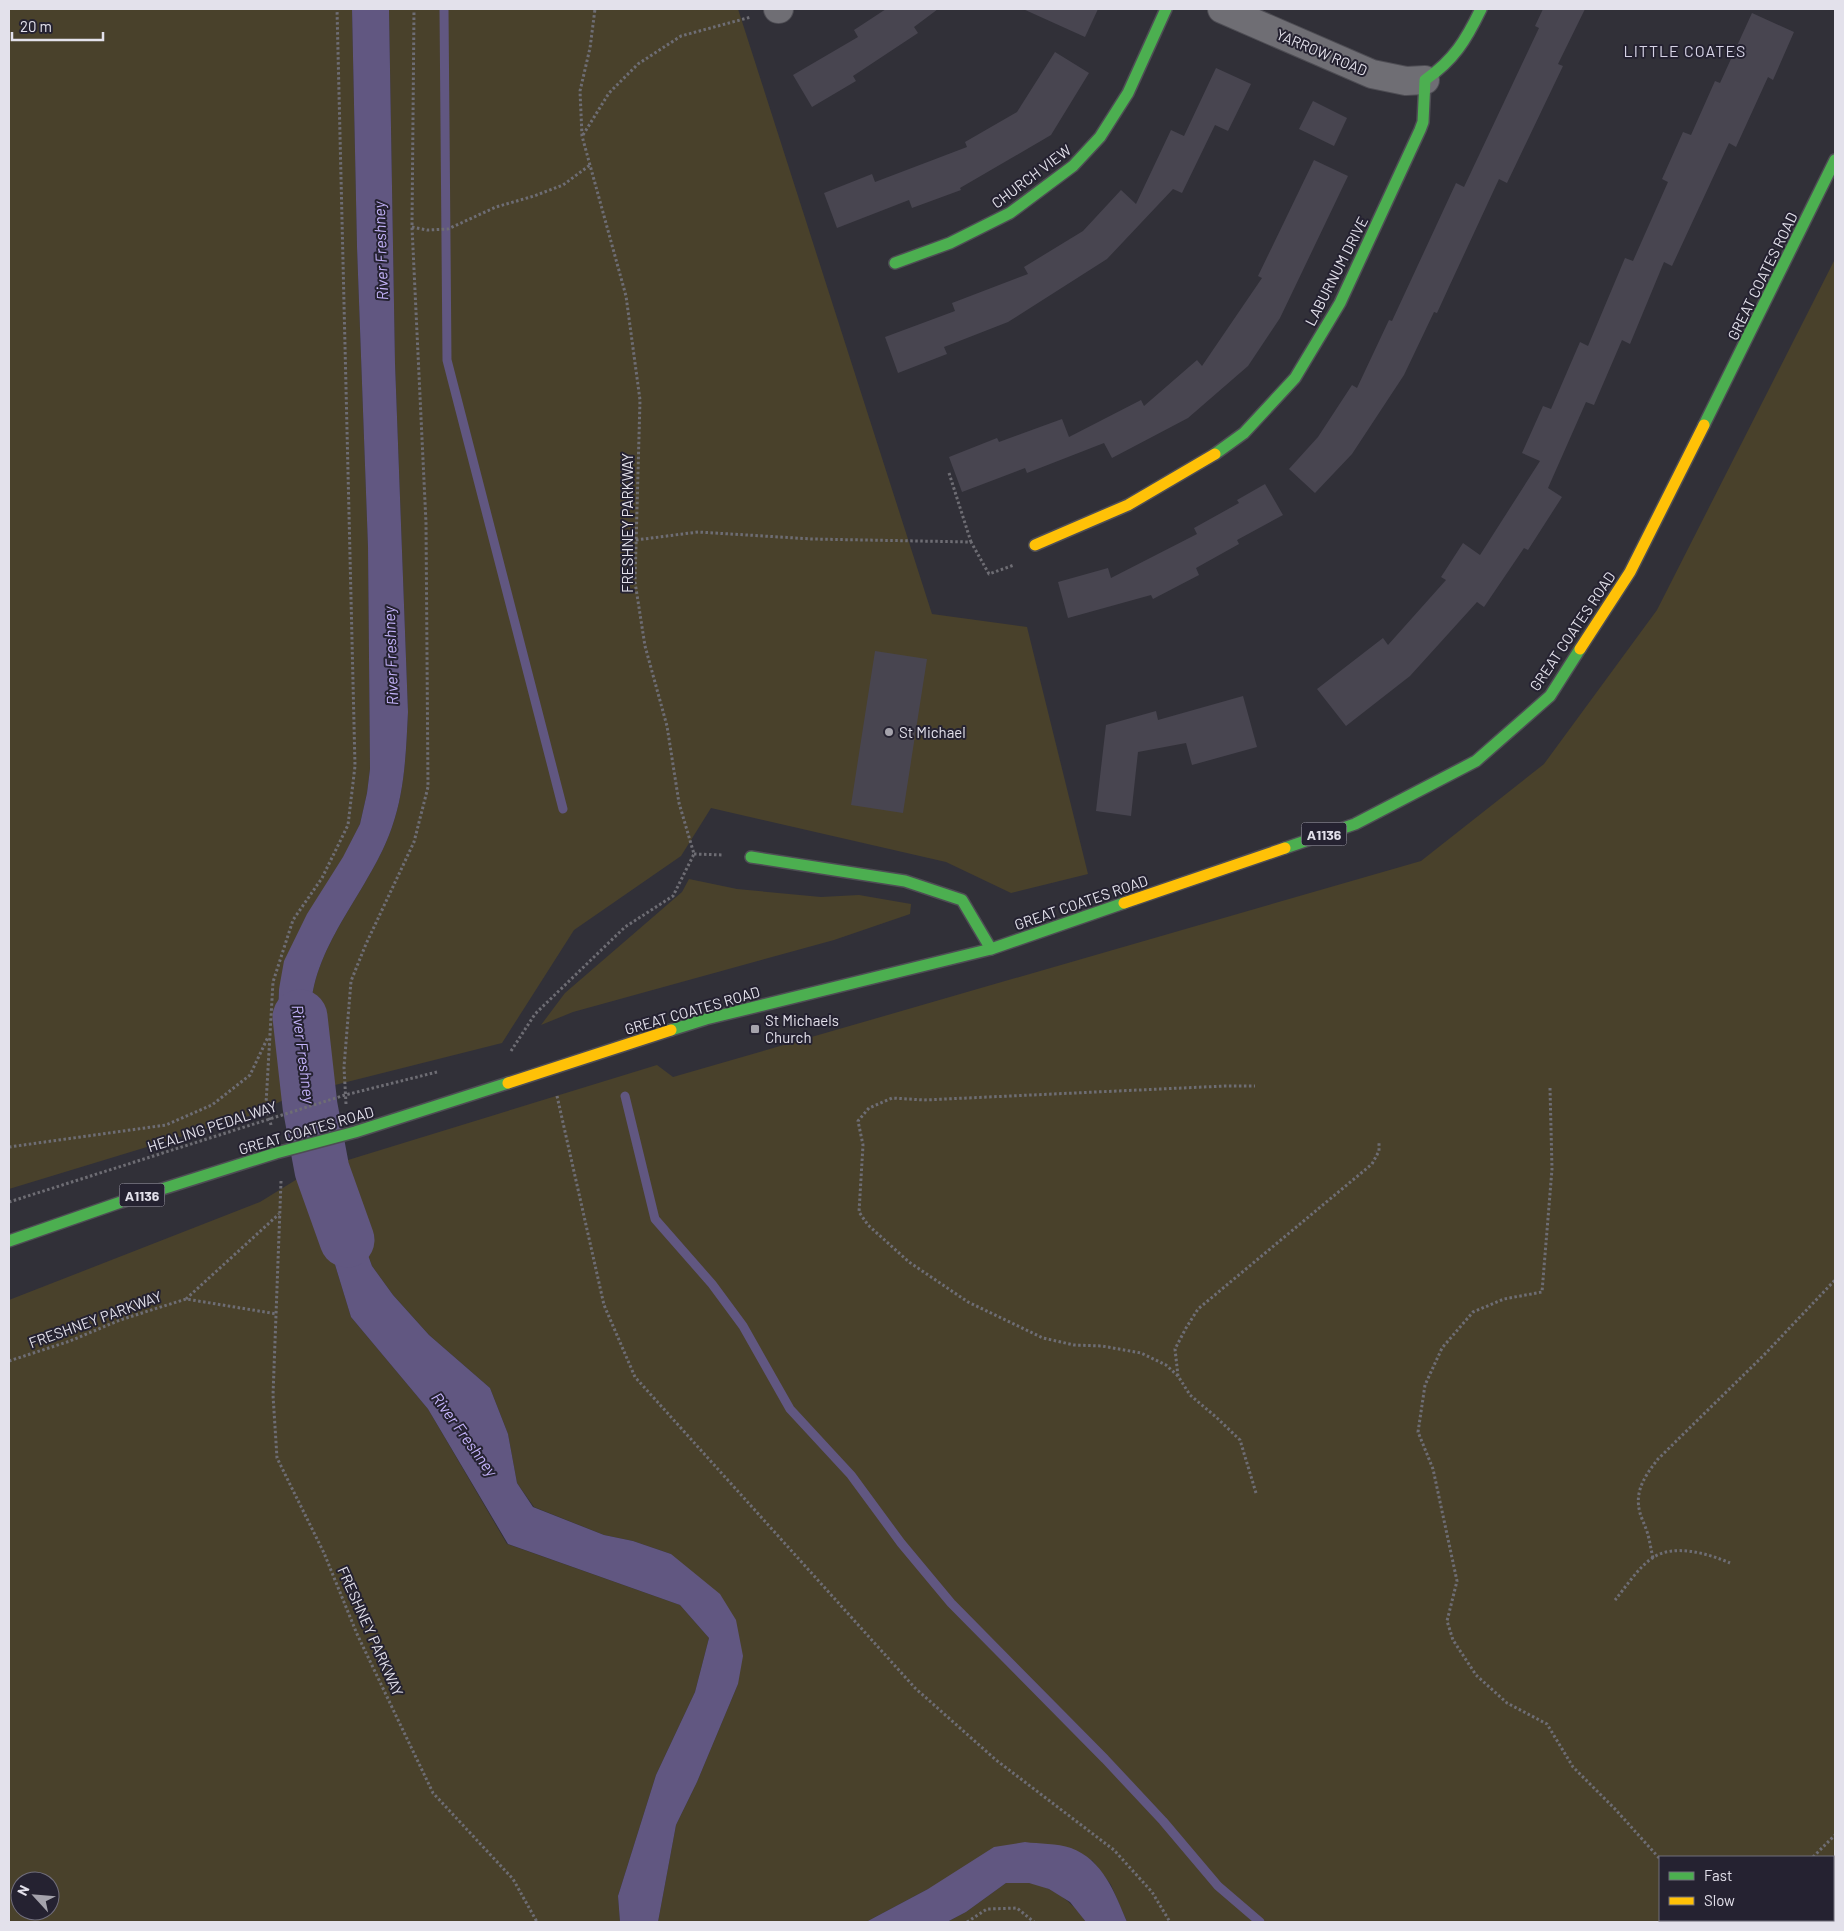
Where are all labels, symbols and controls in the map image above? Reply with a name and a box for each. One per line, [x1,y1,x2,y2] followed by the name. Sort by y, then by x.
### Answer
[12,10,104,42] scale bar
[20,17,52,35] text: 20 m
[1274,25,1370,79] street label: YARROW ROAD
[1624,41,1746,60] district label: LITTLE COATES
[988,140,1074,212] street label: CHURCH VIEW
[369,200,391,301] water label: River Freshney
[1723,209,1801,343] street label: GREAT COATES ROAD
[1301,213,1371,329] street label: LABURNUM DRIVE
[618,453,636,593] street label: FRESHNEY PARKWAY
[1525,568,1619,694] street label: GREAT COATES ROAD
[379,605,401,706] water label: River Freshney
[899,723,966,741] place label: St Michael
[883,726,895,738] marker: St Michael
[1302,822,1346,846] road number: A1136
[1012,871,1150,933] street label: GREAT COATES ROAD
[622,982,762,1038] street label: GREAT COATES ROAD
[289,1004,320,1105] water label: River Freshney
[765,1011,839,1046] place label: St Michaels Church
[749,1023,761,1035] marker: St Michaels Church
[145,1097,279,1155] street label: HEALING PEDALWAY
[236,1102,376,1158] street label: GREAT COATES ROAD
[120,1184,164,1206] road number: A1136
[26,1287,164,1351] street label: FRESHNEY PARKWAY
[428,1388,502,1480] water label: River Freshney
[334,1563,408,1699] street label: FRESHNEY PARKWAY
[1659,1856,1834,1921] legend
[1704,1866,1732,1884] text: Fast
[10,1871,60,1921] north arrow
[13,1882,33,1898] text: N
[1704,1891,1735,1909] text: Slow

